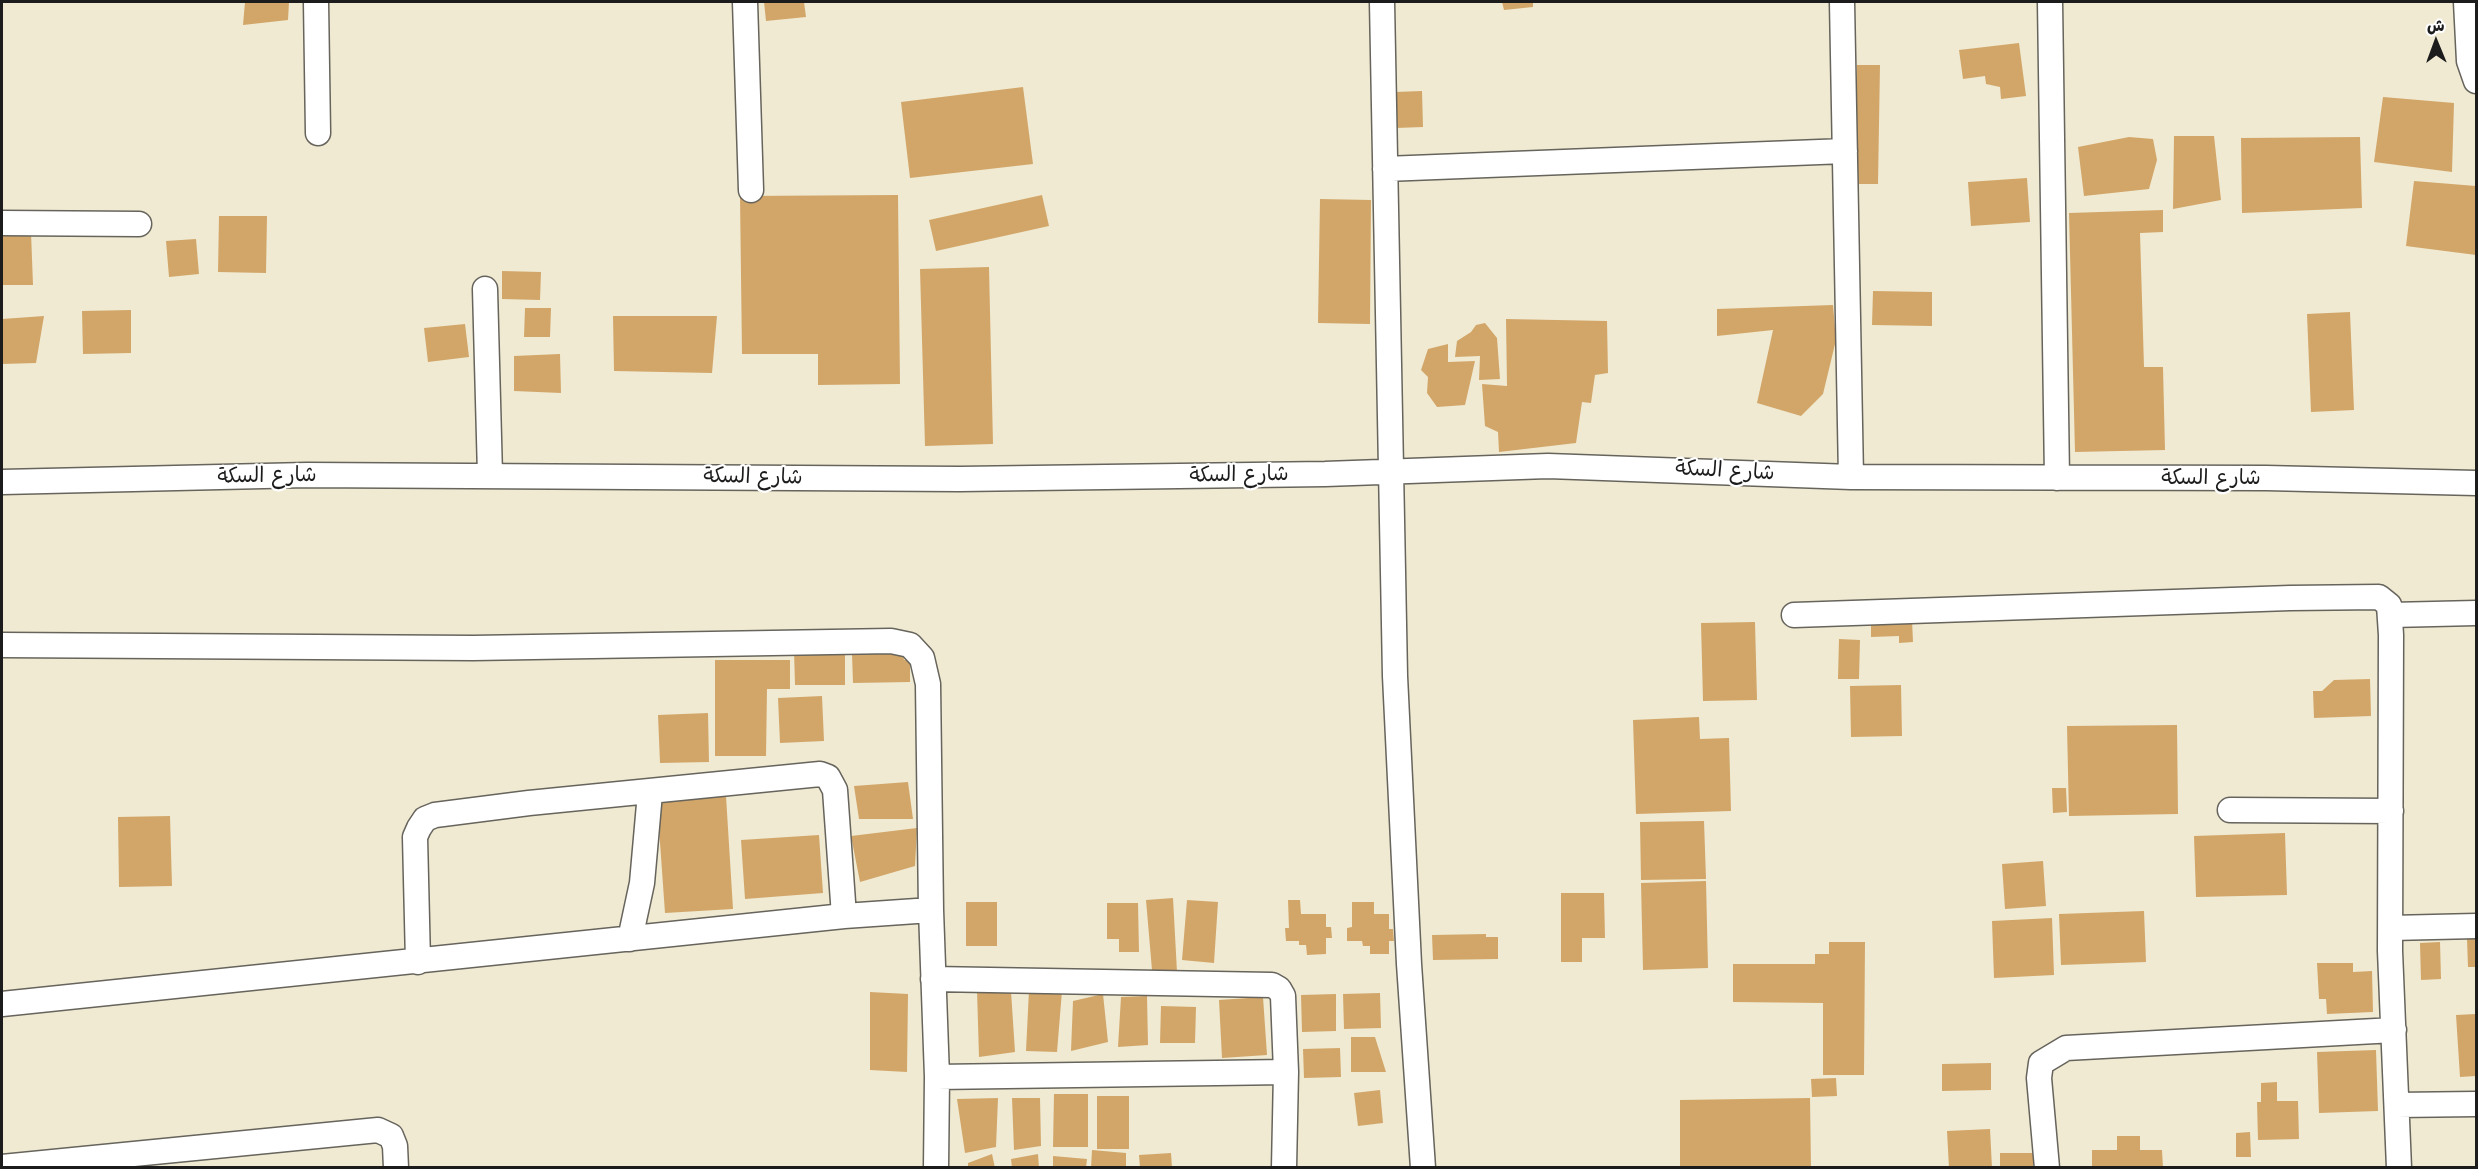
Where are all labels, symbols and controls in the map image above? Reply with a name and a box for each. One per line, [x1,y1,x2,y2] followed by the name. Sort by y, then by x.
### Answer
[2406,12,2466,72] north arrow
[2427,12,2445,36] text: ش
[1675,456,1775,486] street label: شارع السكة
[1189,462,1289,488] street label: شارع السكة
[217,463,317,489] street label: شارع السكة
[703,464,803,490] street label: شارع السكة
[2161,465,2261,491] street label: شارع السكة

